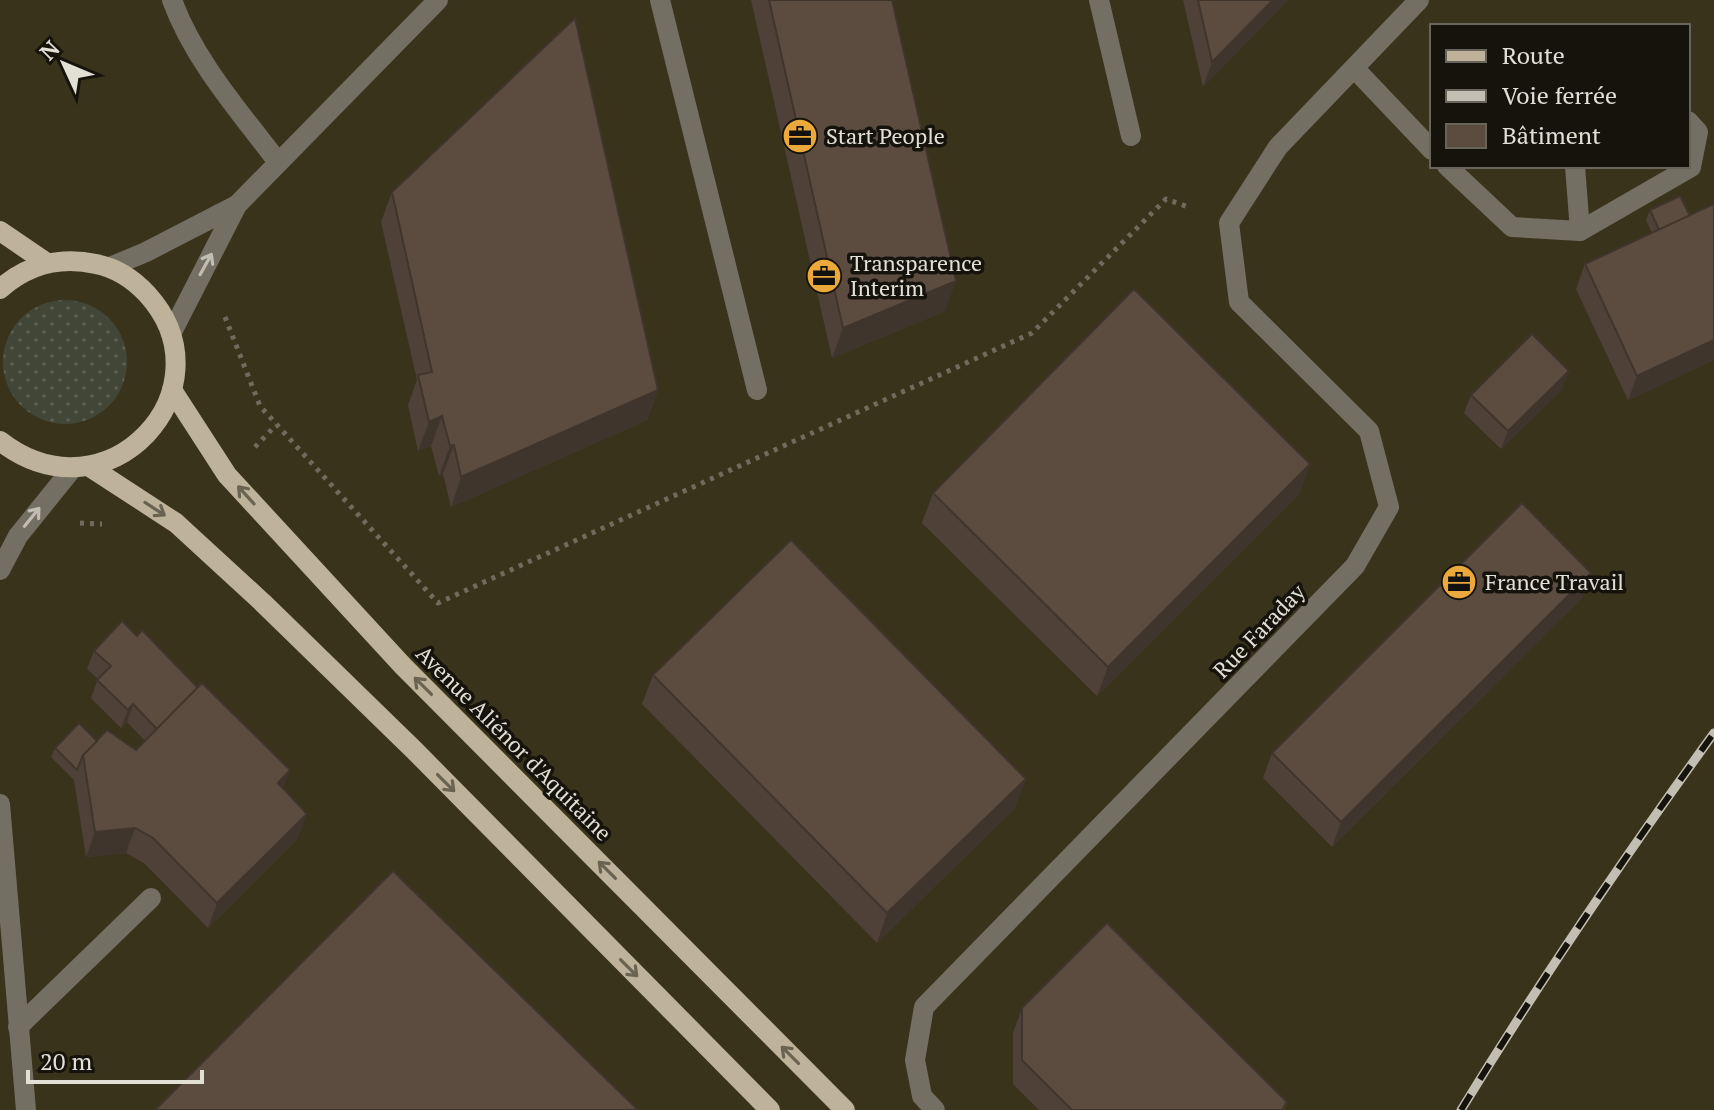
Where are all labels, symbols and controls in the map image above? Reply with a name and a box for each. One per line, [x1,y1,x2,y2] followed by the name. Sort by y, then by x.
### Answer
[24,24,104,104] north arrow
[1430,24,1690,168] legend
[33,33,66,66] text: N
[1502,39,1565,71] text: Route
[1502,79,1617,111] text: Voie ferrée
[781,117,819,155] office icon: Start People
[1502,119,1601,151] text: Bâtiment
[826,121,945,150] place label: Start People
[850,248,982,302] place label: Transparence Interim
[198,253,214,276] one-way arrow
[805,257,843,295] office icon: Transparence Interim
[237,486,255,506] one-way arrow
[143,502,166,518] one-way arrow
[24,507,41,528] one-way arrow
[1440,563,1478,601] office icon: France Travail
[1485,567,1624,596] place label: France Travail
[1206,577,1311,684] street label: Rue Faraday
[410,639,618,847] street label: Avenue Aliénor d'Aquitaine
[414,677,433,696] one-way arrow
[437,773,456,793] one-way arrow
[597,860,616,880] one-way arrow
[619,958,639,977] one-way arrow
[28,1034,202,1084] scale bar
[40,1045,92,1077] text: 20 m
[781,1046,800,1065] one-way arrow

